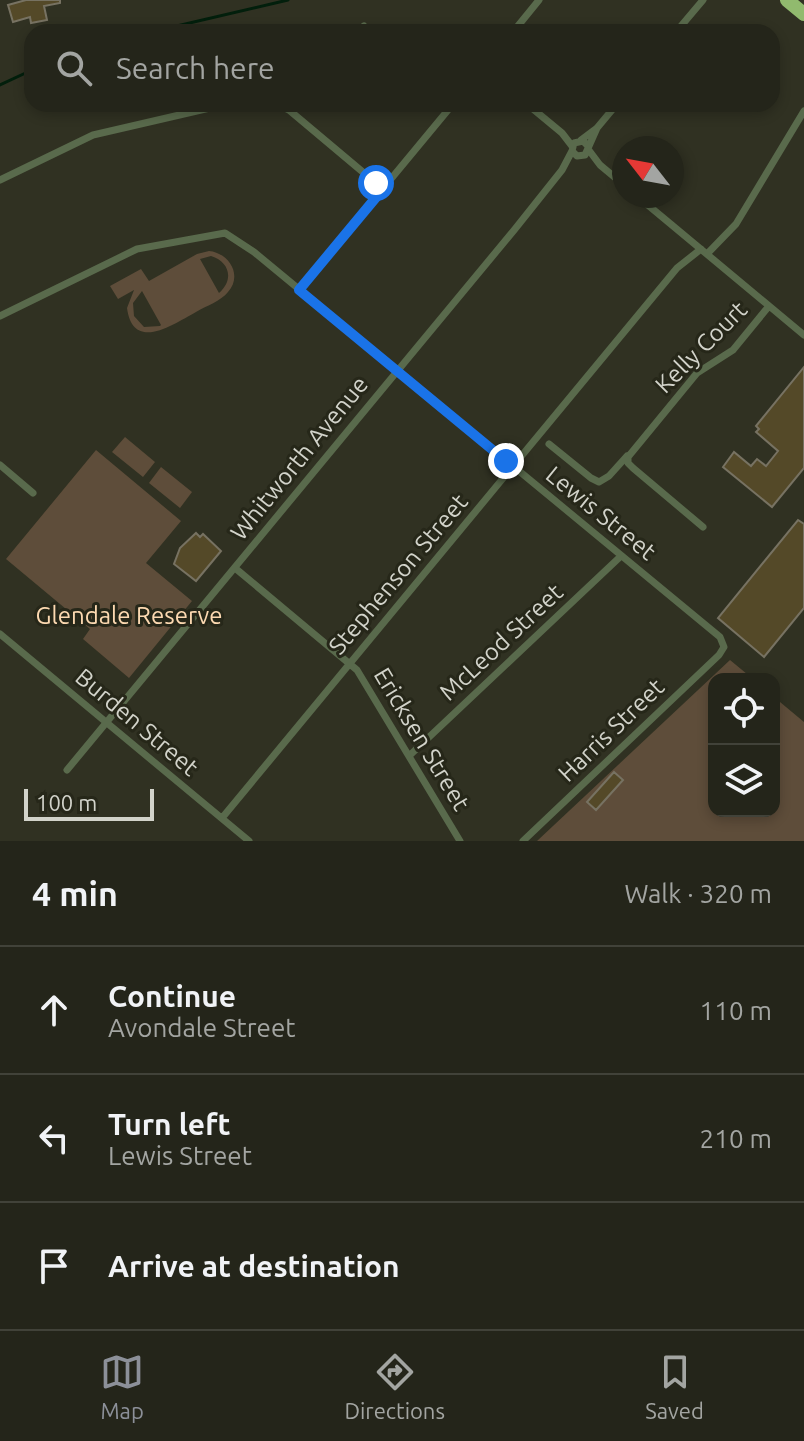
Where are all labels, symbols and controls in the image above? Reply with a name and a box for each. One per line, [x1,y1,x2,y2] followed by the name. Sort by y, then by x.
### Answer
[24,24,780,112] search box
[52,46,96,90] icon: search
[116,51,275,85] text: Search here
[612,136,684,208] north arrow
[358,165,394,201] route start
[650,295,753,398] street label: Kelly Court
[225,371,373,545] street label: Whitworth Avenue
[488,443,524,479] route end
[541,461,662,566] street label: Lewis Street
[323,488,473,660] street label: Stephenson Street
[434,578,568,706] street label: McLeod Street
[36,602,222,629] park label: Glendale Reserve
[70,663,204,781] street label: Burden Street
[369,663,475,816] street label: Ericksen Street
[553,673,670,787] street label: Harris Street
[708,673,780,817] map controls
[708,673,780,745] button: locate
[708,745,780,817] button: layers
[24,785,154,821] scale bar
[36,790,97,815] text: 100 m
[32,874,118,912] text: 4 min
[624,879,772,908] text: Walk · 320 m
[108,979,236,1013] text: Continue
[32,988,76,1032] icon: ahead
[700,996,772,1025] text: 110 m
[108,1013,296,1042] text: Avondale Street
[108,1107,230,1141] text: Turn left
[32,1116,76,1160] icon: left
[700,1124,772,1153] text: 210 m
[108,1141,252,1170] text: Lewis Street
[32,1244,76,1288] icon: arrive
[108,1249,400,1283] text: Arrive at destination
[100,1350,144,1423] tab: Map
[344,1350,445,1423] tab: Directions
[645,1350,704,1423] tab: Saved

